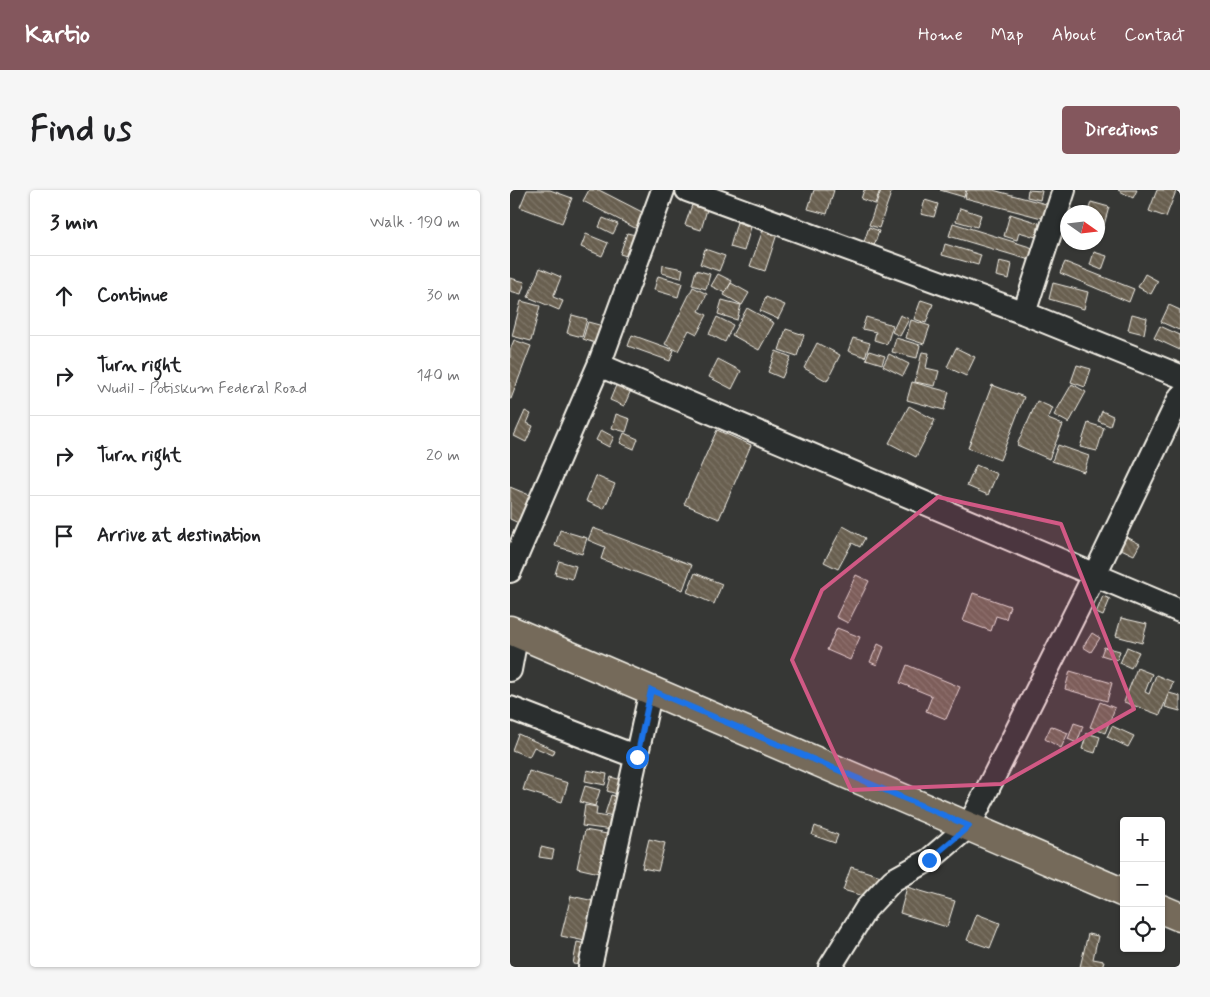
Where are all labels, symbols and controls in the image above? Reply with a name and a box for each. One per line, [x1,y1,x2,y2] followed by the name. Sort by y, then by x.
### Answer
[25,20,90,51] text: Kartio
[918,23,963,47] text: Home
[991,23,1024,47] text: Map
[1052,23,1096,47] text: About
[1124,23,1185,47] text: Contact
[1062,106,1180,154] button: Directions
[30,107,132,153] text: Find us
[1060,205,1105,250] north arrow
[50,209,98,237] text: 3 min
[370,212,460,233] text: Walk · 190 m
[50,282,78,310] icon: ahead
[97,283,168,308] text: Continue
[427,285,460,306] text: 30 m
[97,353,181,378] text: Turn right
[50,362,78,390] icon: right
[416,365,460,386] text: 140 m
[97,378,307,399] text: Wudil - Potiskum Federal Road
[50,442,78,470] icon: right
[97,443,181,468] text: Turn right
[426,445,460,466] text: 20 m
[50,522,78,550] icon: arrive
[97,523,261,548] text: Arrive at destination
[626,746,649,769] route start
[1120,817,1165,952] map controls
[1120,817,1165,862] button: +
[918,849,941,872] route end
[1120,862,1165,907] button: −
[1120,907,1165,952] button: locate

